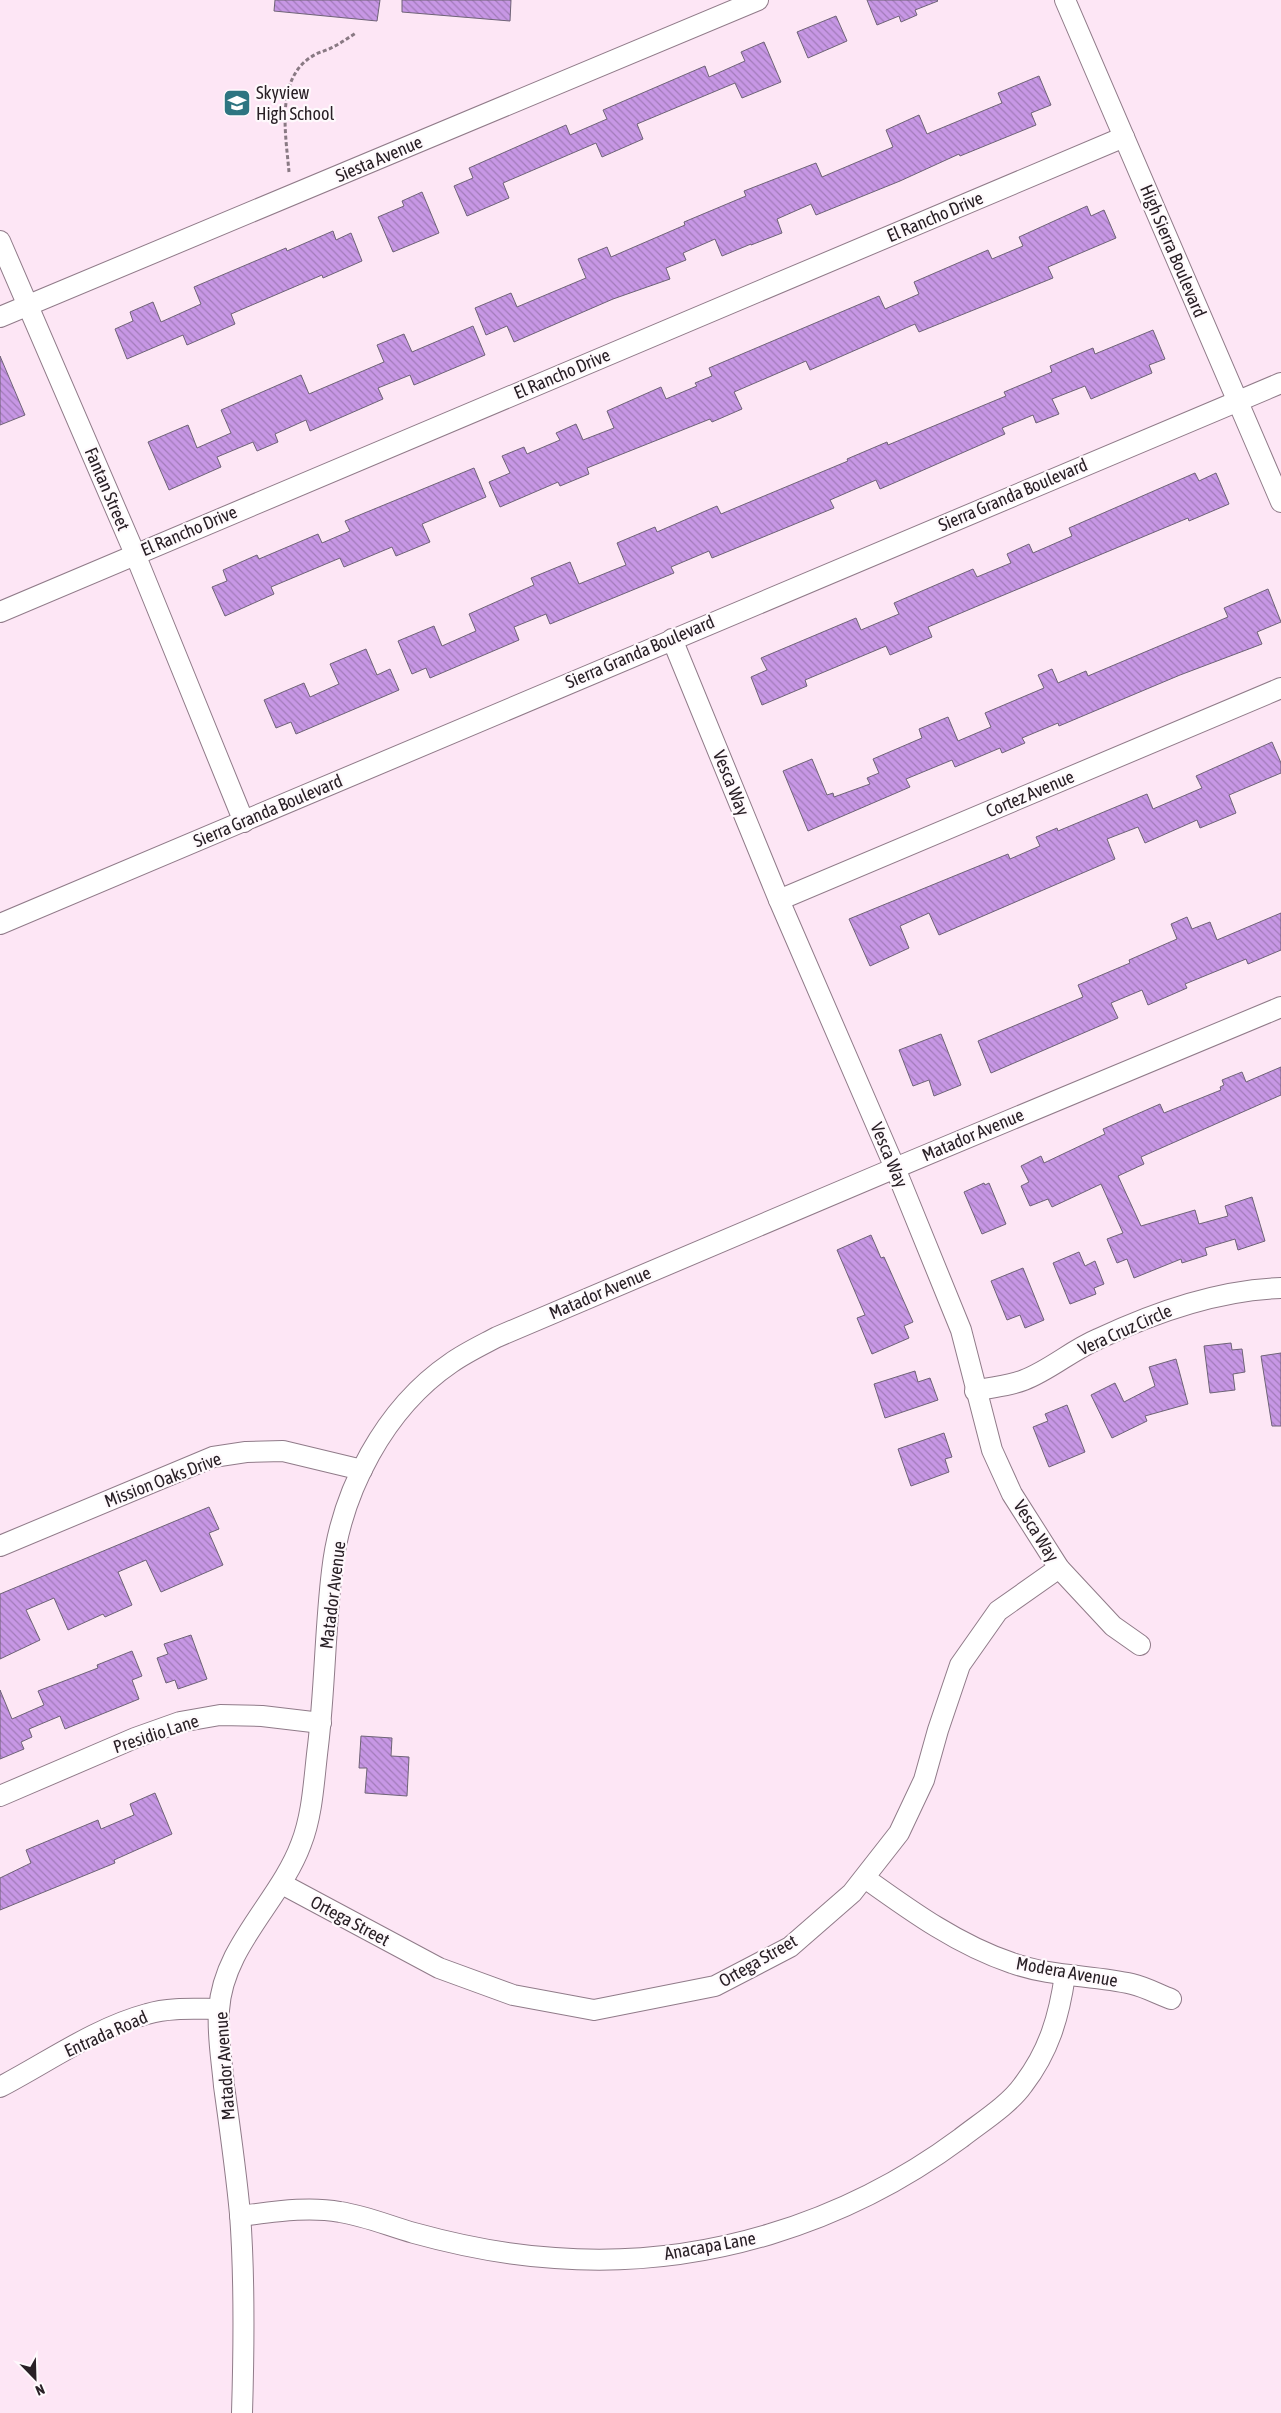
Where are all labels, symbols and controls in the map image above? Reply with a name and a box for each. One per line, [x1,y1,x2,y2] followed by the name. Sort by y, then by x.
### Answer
[256,82,334,124] place label: Skyview High School
[222,88,252,118] school or university icon: Skyview High School
[332,131,425,186] street label: Siesta Avenue
[1136,181,1211,320] street label: High Sierra Boulevard
[884,187,986,246] street label: El Rancho Drive
[511,344,613,403] street label: El Rancho Drive
[81,444,134,534] street label: Fantan Street
[935,454,1090,535] street label: Sierra Granda Boulevard
[138,501,240,560] street label: El Rancho Drive
[562,611,717,692] street label: Sierra Granda Boulevard
[709,747,754,819] street label: Vesca Way
[983,766,1077,821] street label: Cortez Avenue
[190,770,345,851] street label: Sierra Granda Boulevard
[919,1104,1027,1165] street label: Matador Avenue
[866,1119,913,1190] street label: Vesca Way
[546,1262,654,1323] street label: Matador Avenue
[1075,1300,1175,1360] street label: Vera Cruz Circle
[102,1448,224,1511] street label: Mission Oaks Drive
[1009,1496,1064,1565] street label: Vesca Way
[315,1540,350,1650] street label: Matador Avenue
[110,1710,201,1757] street label: Presidio Lane
[307,1891,393,1950] street label: Ortega Street
[715,1930,800,1991] street label: Ortega Street
[1015,1952,1120,1991] street label: Modera Avenue
[61,2006,151,2061] street label: Entrada Road
[210,2011,239,2121] street label: Matador Avenue
[663,2227,757,2264] street label: Anacapa Lane
[10,2353,60,2403] north arrow
[33,2381,47,2399] text: N

